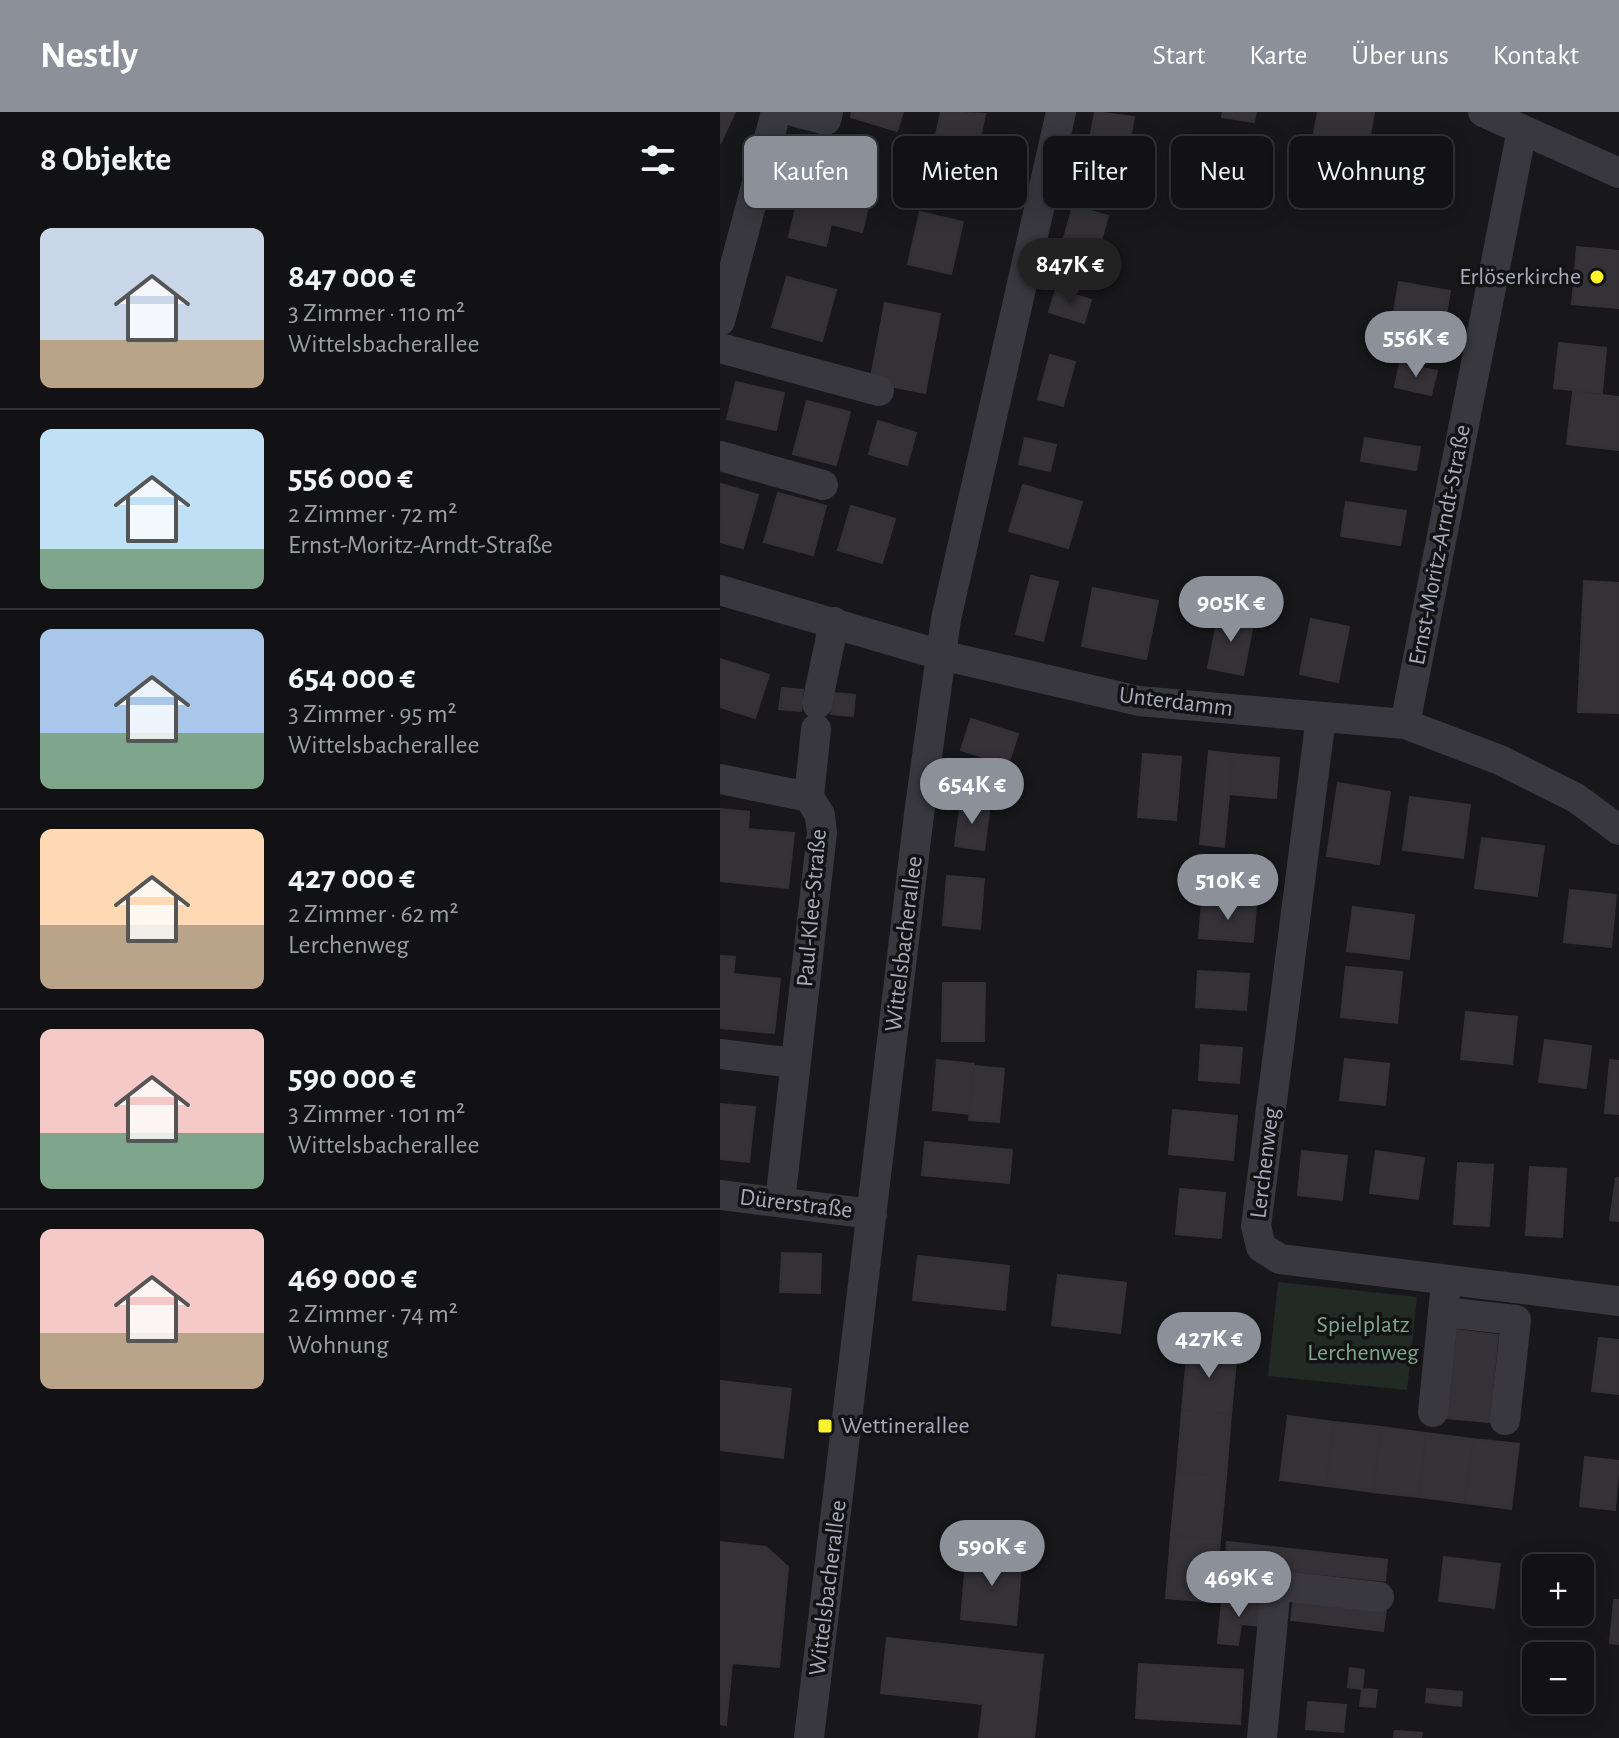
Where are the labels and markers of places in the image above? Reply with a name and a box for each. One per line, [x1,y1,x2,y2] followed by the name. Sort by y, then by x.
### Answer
[1005,238,1135,306] pin: 847K €
[1459,265,1581,289] place label: Erlöserkirche
[1588,268,1606,286] marker: Erlöserkirche
[1351,311,1481,379] pin: 556K €
[1166,576,1296,644] pin: 905K €
[907,758,1037,826] pin: 654K €
[1163,854,1293,922] pin: 510K €
[1144,1312,1274,1380] pin: 427K €
[841,1414,970,1438] place label: Wettinerallee
[816,1417,834,1435] marker: Wettinerallee
[927,1520,1057,1588] pin: 590K €
[1174,1551,1304,1619] pin: 469K €

